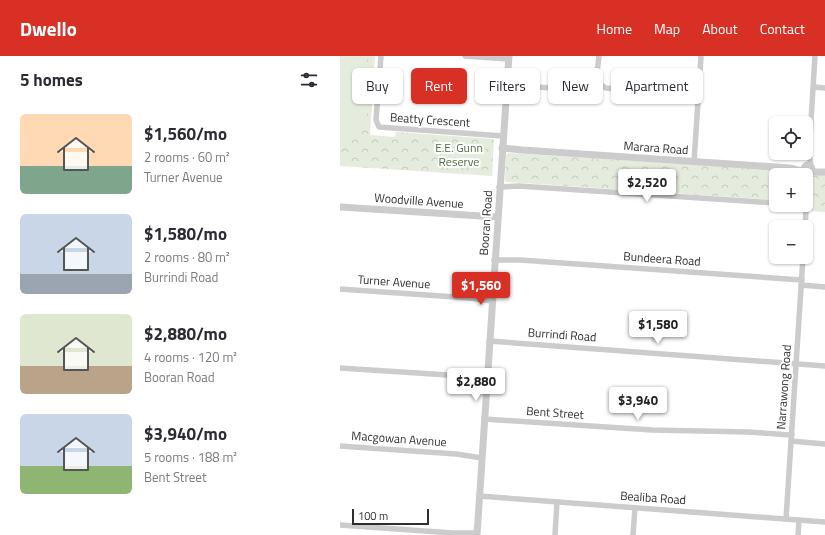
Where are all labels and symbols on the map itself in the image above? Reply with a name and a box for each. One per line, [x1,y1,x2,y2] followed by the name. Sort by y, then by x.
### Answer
[389,107,472,132] street label: Beatty Crescent
[623,136,689,159] street label: Marara Road
[435,138,483,171] park label: E.E. Gunn Reserve
[614,169,680,203] pin: $2,520
[374,188,464,213] street label: Woodville Avenue
[474,190,497,256] street label: Booran Road
[623,246,701,271] street label: Bundeera Road
[357,269,431,294] street label: Turner Avenue
[448,272,514,306] pin: $1,560
[625,311,691,345] pin: $1,580
[527,323,597,346] street label: Burrindi Road
[771,344,796,430] street label: Narrawong Road
[443,368,509,402] pin: $2,880
[605,387,671,421] pin: $3,940
[526,401,585,424] street label: Bent Street
[351,426,447,451] street label: Macgowan Avenue
[620,486,687,509] street label: Bealiba Road
[352,507,429,526] scale bar

